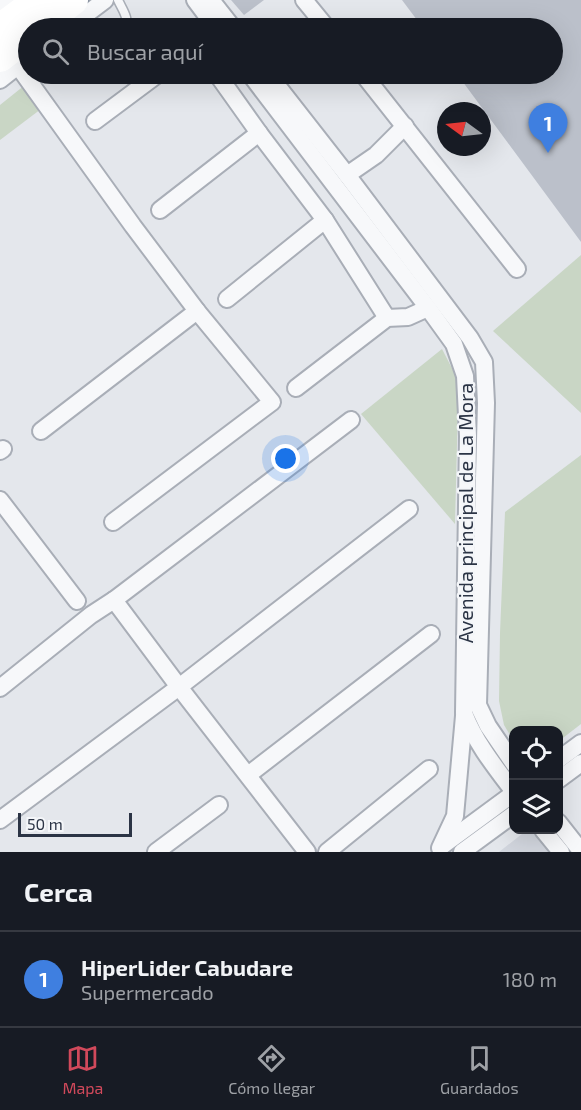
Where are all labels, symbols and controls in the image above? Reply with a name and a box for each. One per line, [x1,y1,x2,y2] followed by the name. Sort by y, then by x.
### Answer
[18,18,563,84] search box
[39,35,72,68] icon: search
[87,38,203,64] text: Buscar aquí
[437,102,491,156] north arrow
[528,104,568,153] pin: 1
[453,383,477,643] street label: Avenida principal de La Mora
[271,444,300,473] your location
[509,726,563,834] map controls
[509,726,563,780] button: locate
[509,780,563,834] button: layers
[18,810,132,838] scale bar
[27,814,63,833] text: 50 m
[24,876,93,907] text: Cerca
[81,954,293,980] text: HiperLider Cabudare
[39,967,48,991] text: 1
[503,967,557,991] text: 180 m
[81,980,214,1004] text: Supermercado
[62,1042,103,1097] tab: Mapa
[228,1042,315,1097] tab: Cómo llegar
[440,1042,519,1097] tab: Guardados

